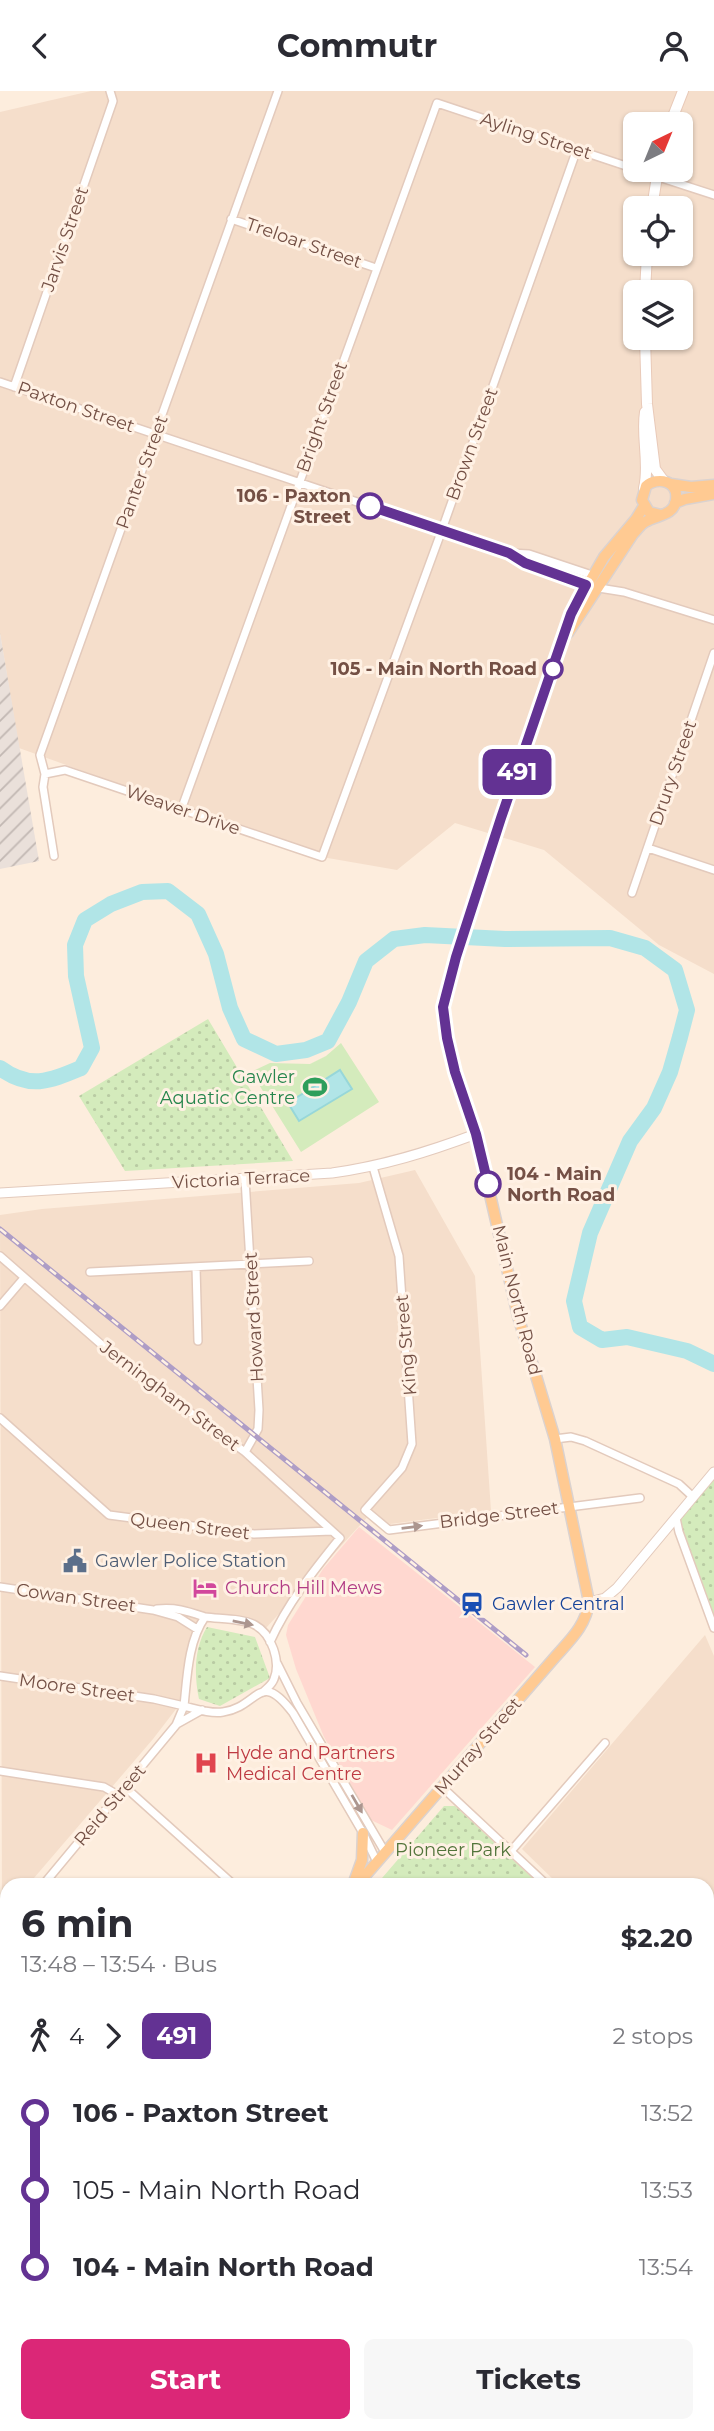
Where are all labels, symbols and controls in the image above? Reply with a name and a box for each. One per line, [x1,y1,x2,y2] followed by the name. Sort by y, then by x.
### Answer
[277,26,437,65] text: Commutr
[21,27,59,65] icon: back
[655,27,693,65] icon: person
[478,108,594,164] street label: Ayling Street
[623,112,693,182] north arrow
[623,112,693,350] map controls
[36,184,93,295] street label: Jarvis Street
[623,196,693,266] button: locate
[243,213,365,273] street label: Treloar Street
[623,280,693,350] button: layers
[292,359,352,475] street label: Bright Street
[15,377,137,437] street label: Paxton Street
[441,384,503,504] street label: Brown Street
[111,412,173,532] street label: Panter Street
[237,485,351,528] place label: 106 - Paxton Street
[357,493,383,519] marker: 106 - Paxton Street
[330,658,537,680] place label: 105 - Main North Road
[543,659,563,679] marker: 105 - Main North Road
[645,717,701,829] street label: Drury Street
[477,749,557,795] line badge: 491
[496,757,538,786] text: 491
[123,780,243,840] street label: Weaver Drive
[160,1066,295,1109] place label: Gawler Aquatic Centre
[301,1073,329,1101] sports icon: Gawler Aquatic Centre
[507,1163,615,1206] place label: 104 - Main North Road
[171,1164,311,1194] street label: Victoria Terrace
[475,1171,501,1197] marker: 104 - Main North Road
[488,1223,546,1377] street label: Main North Road
[240,1251,268,1383] street label: Howard Street
[391,1294,421,1396] street label: King Street
[95,1336,244,1456] street label: Jerningham Street
[438,1497,560,1533] street label: Bridge Street
[129,1508,251,1544] street label: Queen Street
[401,1521,423,1532] one-way arrow
[61,1547,89,1575] public building icon: Gawler Police Station
[95,1550,286,1572] place label: Gawler Police Station
[191,1574,219,1602] hotel icon: Church Hill Mews
[225,1577,382,1599] place label: Church Hill Mews
[15,1579,137,1617] street label: Cowan Street
[458,1590,486,1618] station icon: Gawler Central
[492,1593,624,1615] place label: Gawler Central
[232,1618,254,1629] one-way arrow
[18,1669,136,1707] street label: Moore Street
[430,1693,526,1799] street label: Murray Street
[226,1742,395,1785] place label: Hyde and Partners Medical Centre
[192,1749,220,1777] hospital icon: Hyde and Partners Medical Centre
[69,1760,151,1850] street label: Reid Street
[350,1794,363,1813] one-way arrow
[395,1839,511,1861] park label: Pioneer Park
[21,1900,134,1947] text: 6 min
[621,1922,693,1954] text: $2.20
[21,1950,217,1978] text: 13:48 – 13:54 · Bus
[21,2017,59,2055] icon: walk
[94,2017,132,2055] icon: forward
[156,2021,197,2050] text: 491
[69,2022,84,2050] text: 4
[613,2022,693,2050] text: 2 stops
[73,2097,329,2129] text: 106 - Paxton Street
[641,2099,693,2127] text: 13:52
[73,2174,361,2206] text: 105 - Main North Road
[641,2176,693,2204] text: 13:53
[73,2251,374,2283] text: 104 - Main North Road
[639,2253,693,2281] text: 13:54
[21,2339,350,2419] button: Start
[364,2339,693,2419] button: Tickets

